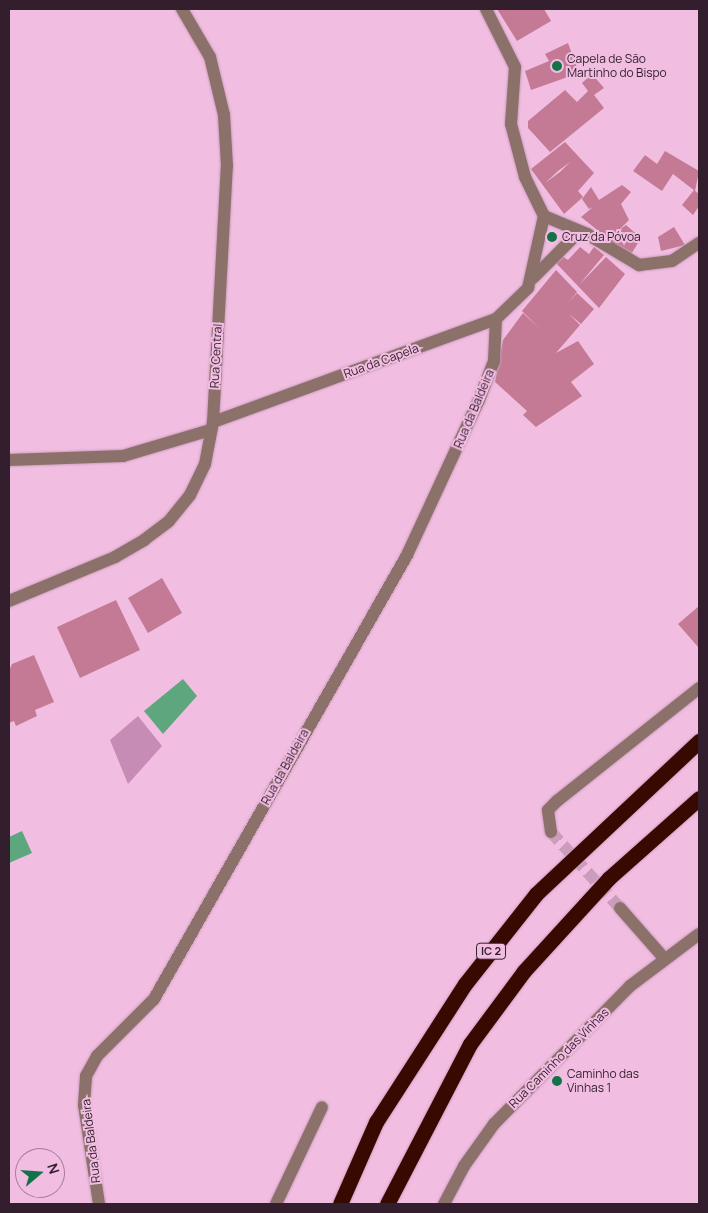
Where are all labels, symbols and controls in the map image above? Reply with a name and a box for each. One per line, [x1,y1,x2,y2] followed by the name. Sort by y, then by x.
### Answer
[567,52,667,80] place label: Capela de São Martinho do Bispo
[551,60,563,72] marker: Capela de São Martinho do Bispo
[562,230,641,244] place label: Cruz da Póvoa
[546,231,558,243] marker: Cruz da Póvoa
[207,323,225,389] street label: Rua Central
[342,341,420,381] street label: Rua da Capela
[451,367,497,451] street label: Rua da Baldeira
[258,727,312,807] street label: Rua da Baldeira
[476,942,506,959] road number: IC 2
[506,1005,612,1111] street label: Rua Caminho das Vinhas
[567,1067,639,1095] place label: Caminho das Vinhas 1
[551,1075,563,1087] marker: Caminho das Vinhas 1
[79,1098,103,1184] street label: Rua da Baldeira
[15,1148,65,1198] north arrow
[43,1161,64,1176] text: N

